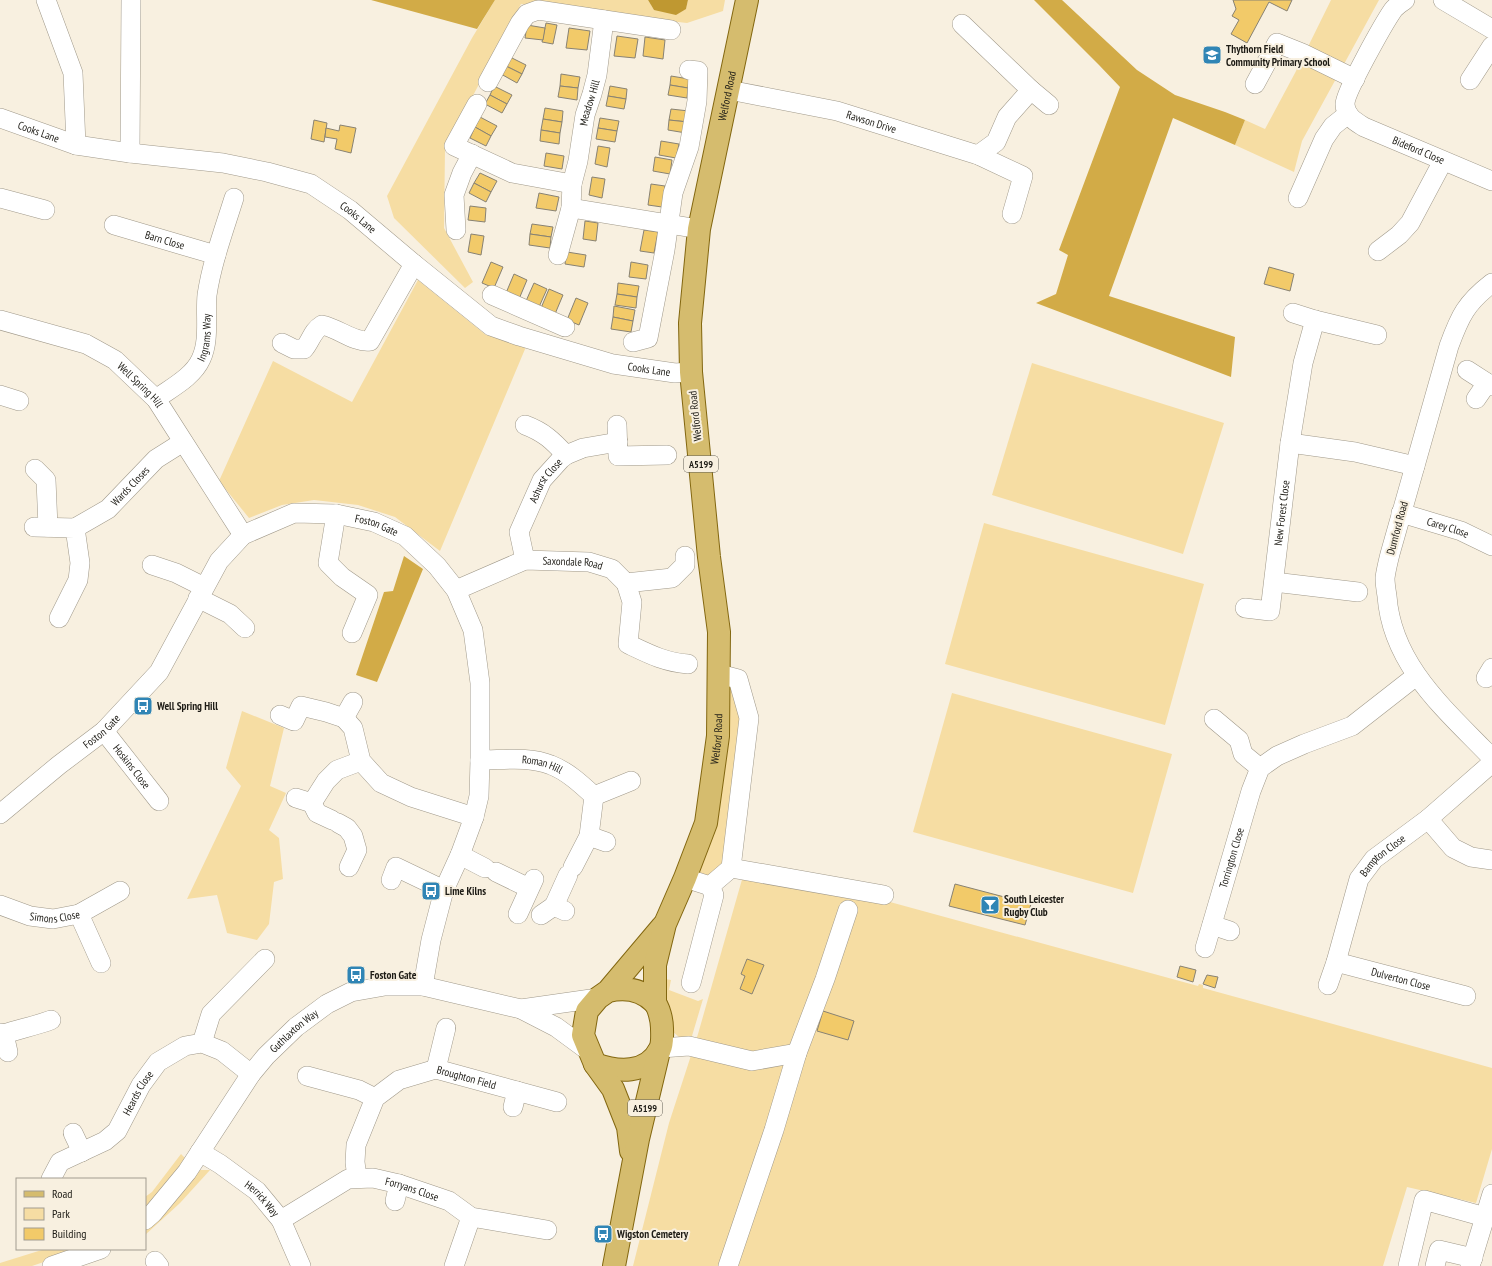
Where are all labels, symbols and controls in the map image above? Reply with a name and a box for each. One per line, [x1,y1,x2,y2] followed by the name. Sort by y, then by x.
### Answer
[1226,42,1330,69] place label: Thythorn Field Community Primary School
[1201,44,1223,66] school or university icon: Thythorn Field Community Primary School
[715,70,739,122] street label: Welford Road
[576,78,603,127] street label: Meadow Hill
[844,107,899,136] street label: Rawson Drive
[16,118,62,146] street label: Cooks Lane
[1390,133,1447,167] street label: Bideford Close
[337,198,380,236] street label: Cooks Lane
[143,228,187,253] street label: Barn Close
[194,313,214,364] street label: Ingrams Way
[114,359,167,410] street label: Well Spring Hill
[627,359,672,379] street label: Cooks Lane
[685,390,705,442] street label: Welford Road
[526,455,566,505] street label: Ashurst Close
[684,456,718,472] road number: A5199
[108,463,153,509] street label: Wards Closes
[1271,479,1293,546] street label: New Forest Close
[1383,500,1411,556] street label: Durnford Road
[354,511,401,539] street label: Foston Gate
[1425,514,1472,541] street label: Carey Close
[542,554,605,573] street label: Saxondale Road
[132,695,154,717] bus stop icon: Well Spring Hill
[156,699,218,713] place label: Well Spring Hill
[80,711,123,751] street label: Foston Gate
[707,713,725,765] street label: Welford Road
[110,741,154,792] street label: Hoskins Close
[522,752,566,777] street label: Roman Hill
[1216,826,1247,890] street label: Torrington Close
[1356,831,1408,879] street label: Bampton Close
[420,880,442,902] bus stop icon: Lime Kilns
[445,884,486,898] place label: Lime Kilns
[1004,892,1065,919] place label: South Leicester Rugby Club
[979,894,1001,916] bar icon: South Leicester Rugby Club
[29,907,81,926] street label: Simons Close
[345,964,367,986] bus stop icon: Foston Gate
[1370,964,1432,994] street label: Dulverton Close
[370,968,417,982] place label: Foston Gate
[267,1005,322,1056] street label: Guthlaxton Way
[435,1063,498,1092] street label: Broughton Field
[119,1067,157,1118] street label: Heards Close
[628,1100,662,1116] road number: A5199
[384,1174,441,1204] street label: Forryans Close
[242,1177,283,1220] street label: Herrick Way
[16,1178,146,1250] legend
[52,1186,72,1201] text: Road
[52,1206,70,1221] text: Park
[592,1223,614,1245] bus stop icon: Wigston Cemetery
[52,1226,87,1241] text: Building
[616,1227,689,1241] place label: Wigston Cemetery

